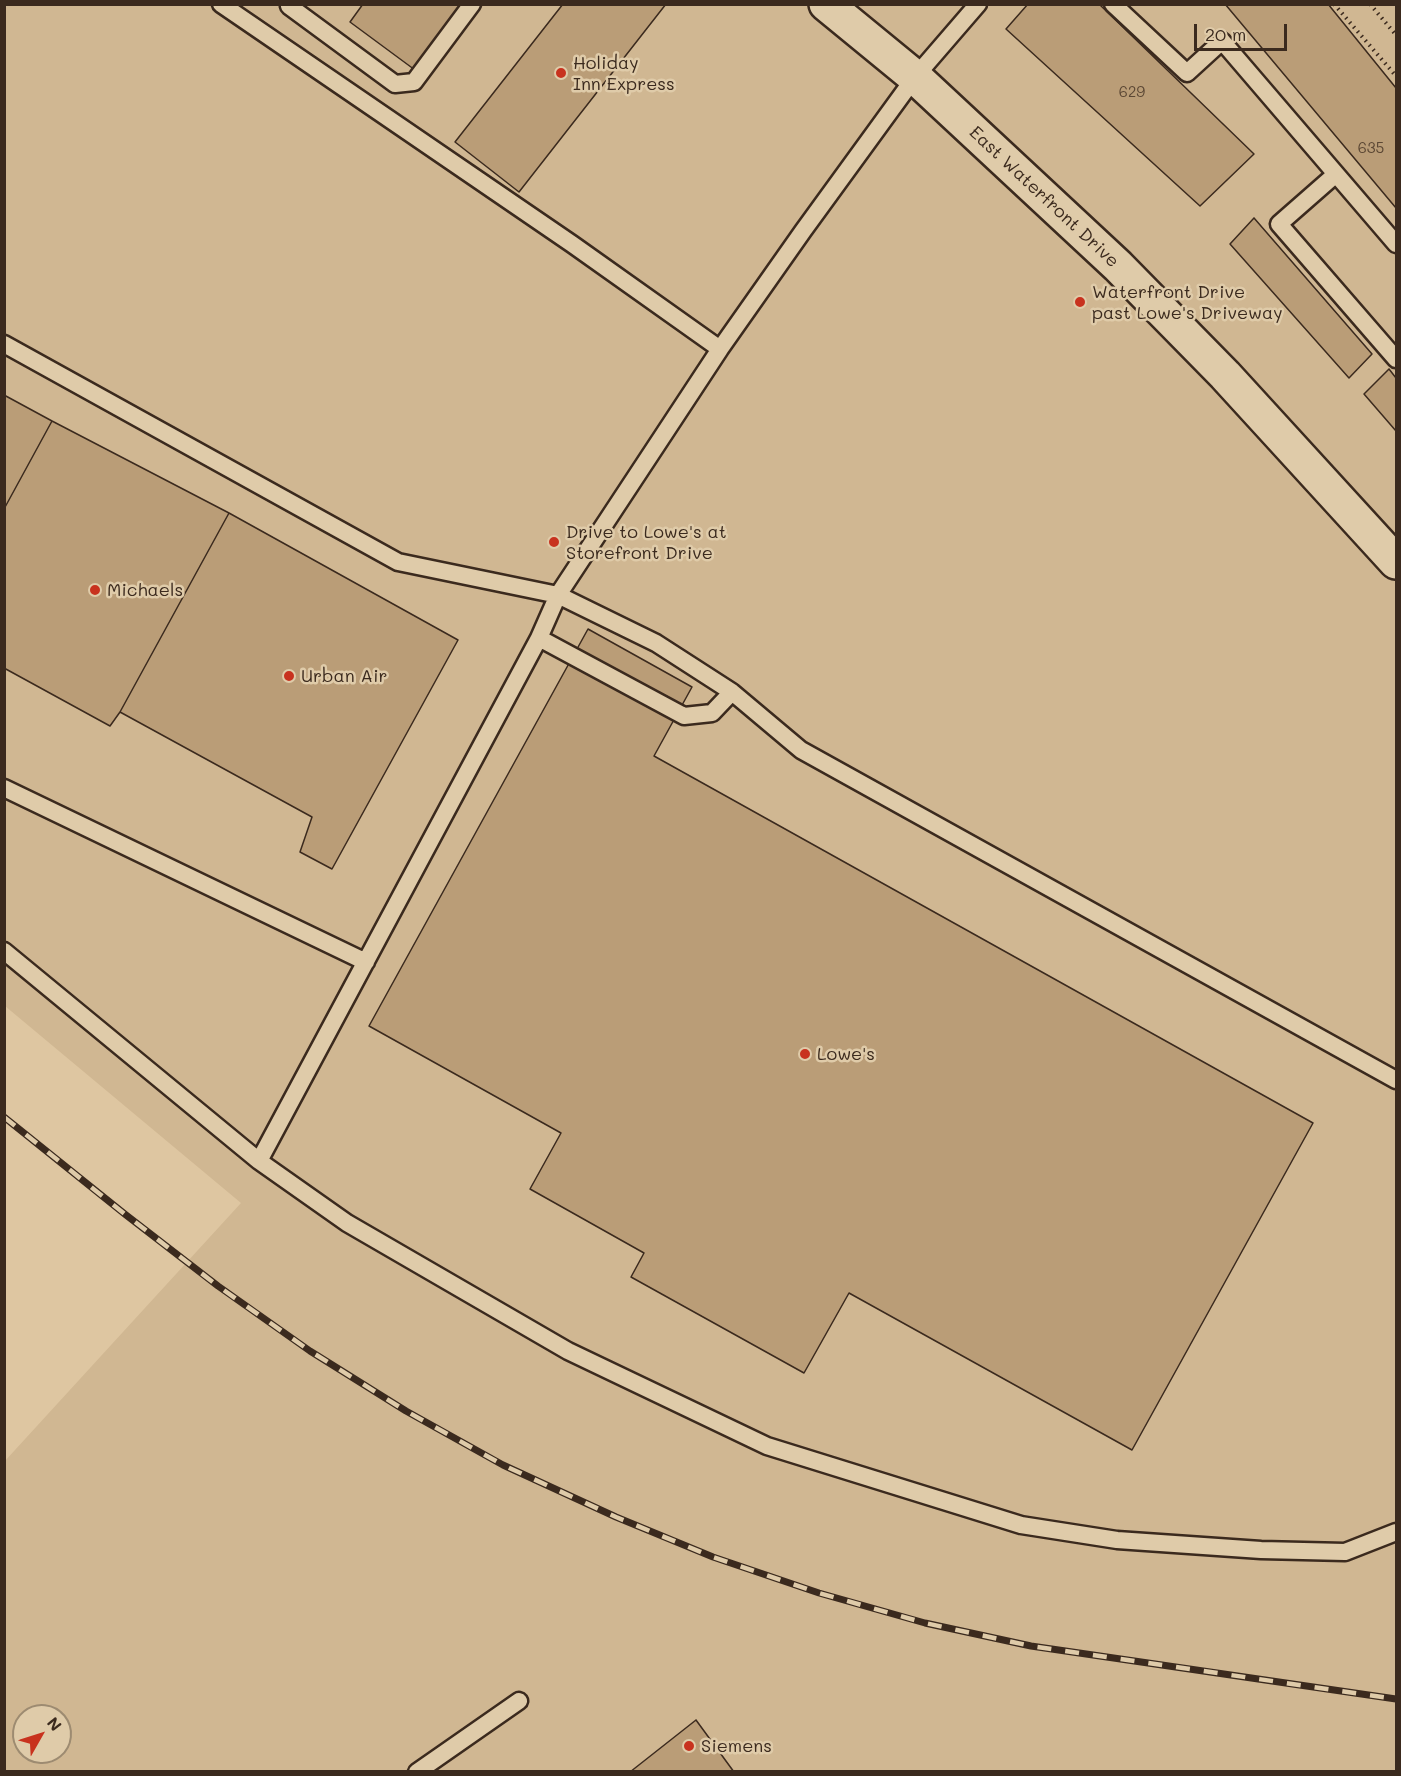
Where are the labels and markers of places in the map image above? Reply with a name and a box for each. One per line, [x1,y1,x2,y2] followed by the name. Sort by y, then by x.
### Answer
[573,52,675,94] place label: Holiday Inn Express
[554,66,568,80] marker: Holiday Inn Express
[1092,281,1283,324] place label: Waterfront Drive past Lowe's Driveway
[1073,295,1087,309] marker: Waterfront Drive past Lowe's Driveway
[566,521,727,564] place label: Drive to Lowe's at Storefront Drive
[547,535,561,549] marker: Drive to Lowe's at Storefront Drive
[107,579,183,601] place label: Michaels
[88,583,102,597] marker: Michaels
[301,665,387,687] place label: Urban Air
[282,669,296,683] marker: Urban Air
[817,1043,875,1065] place label: Lowe's
[798,1047,812,1061] marker: Lowe's
[701,1735,772,1757] place label: Siemens
[682,1739,696,1753] marker: Siemens

